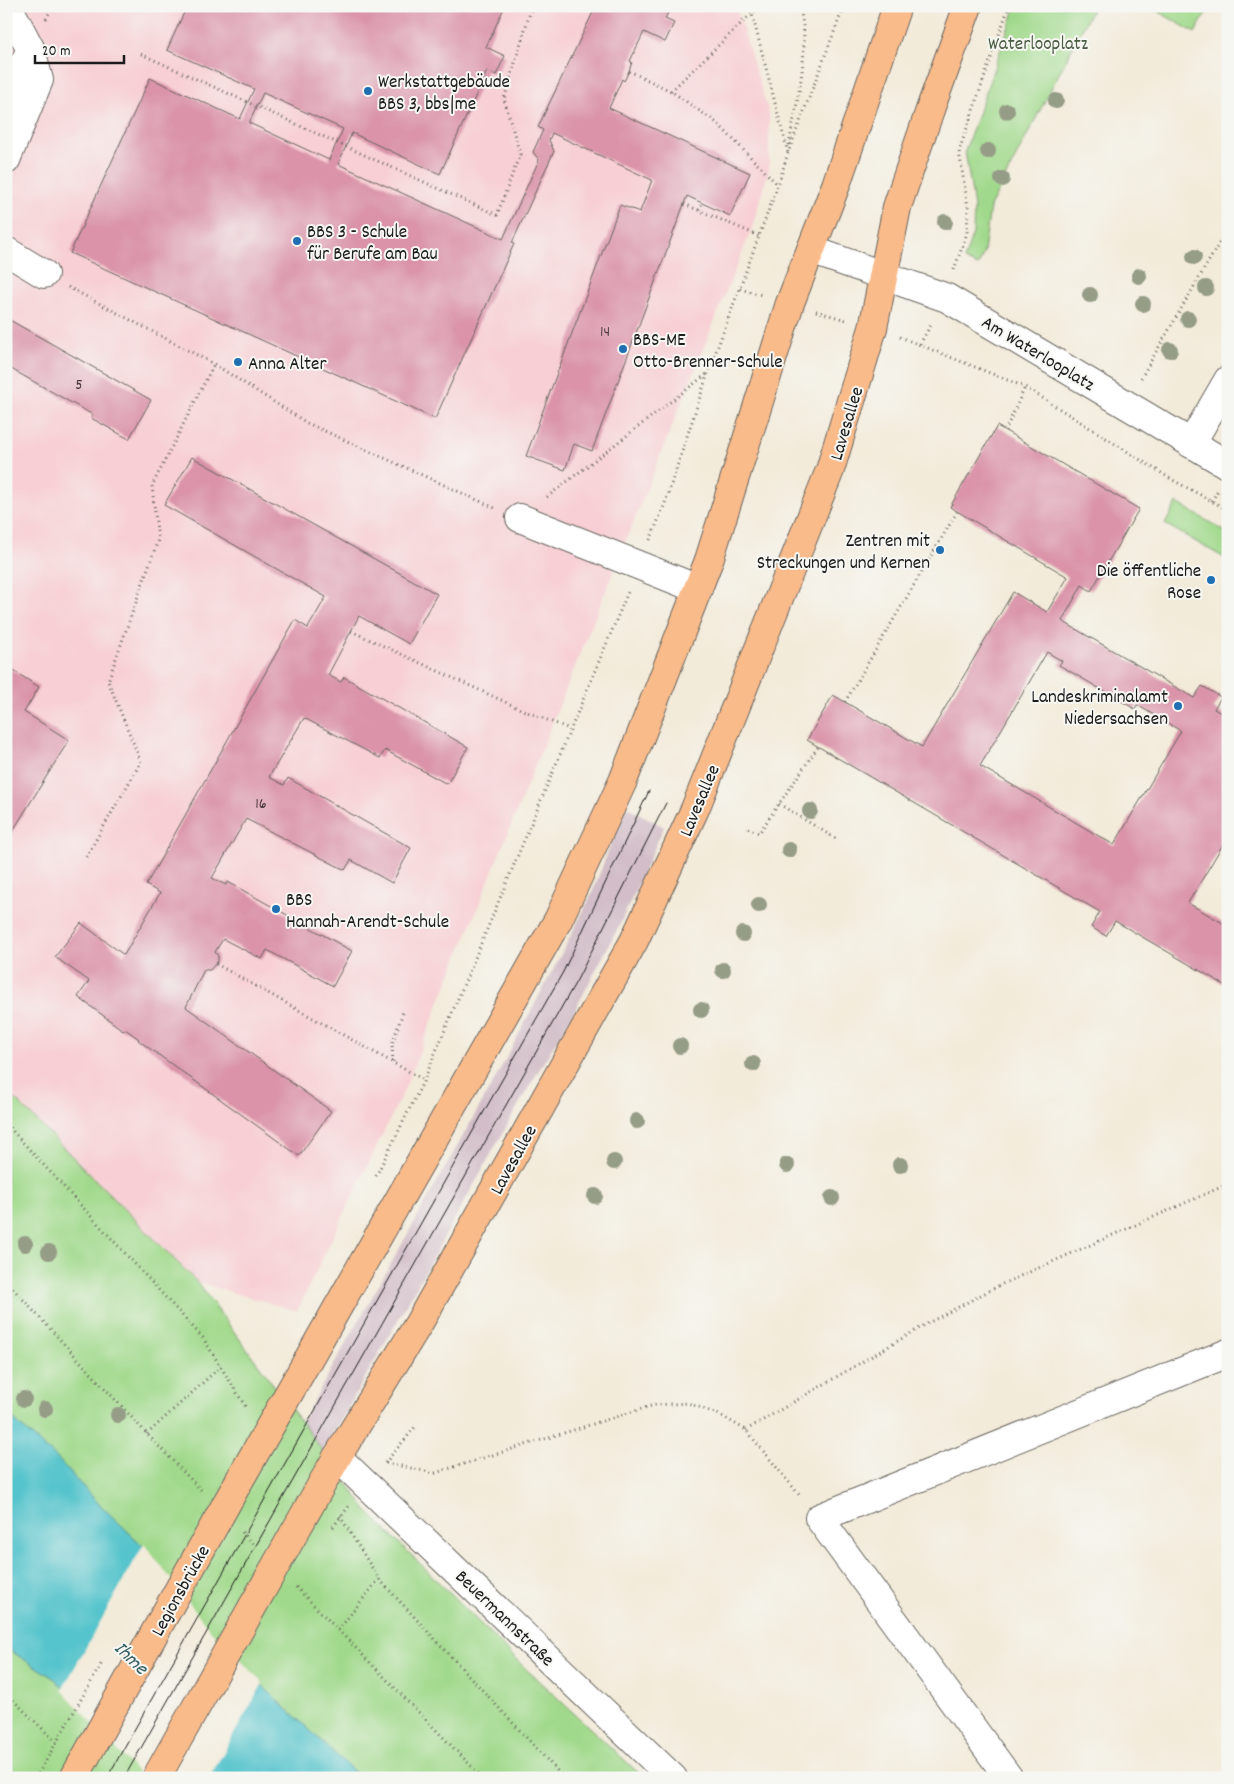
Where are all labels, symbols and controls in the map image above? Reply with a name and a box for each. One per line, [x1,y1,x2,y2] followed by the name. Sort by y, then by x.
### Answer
[35,32,124,64] scale bar
[988,32,1088,59] park label: Waterlooplatz
[42,41,70,63] text: 20 m
[378,70,510,119] place label: Werkstattgebäude BBS 3, bbs|me
[362,85,374,97] marker: Werkstattgebäude BBS 3, bbs|me
[307,220,438,269] place label: BBS 3 - Schule für Berufe am Bau
[291,235,303,247] marker: BBS 3 - Schule für Berufe am Bau
[975,310,1099,400] street label: Am Waterlooplatz
[600,321,610,344] house number: 14
[633,328,783,377] place label: BBS-ME Otto-Brenner-Schule
[617,343,629,355] marker: BBS-ME Otto-Brenner-Schule
[248,352,327,379] place label: Anna Alter
[232,356,244,368] marker: Anna Alter
[75,374,83,397] house number: 5
[824,384,872,464] street label: Lavesallee
[757,529,930,578] place label: Zentren mit Streckungen und Kernen
[934,544,946,556] marker: Zentren mit Streckungen und Kernen
[1097,559,1201,608] place label: Die öffentliche Rose
[1205,574,1217,586] marker: Die öffentliche Rose
[1031,685,1168,734] place label: Landeskriminalamt Niedersachsen
[1172,700,1184,712] marker: Landeskriminalamt Niedersachsen
[674,761,728,841] street label: Lavesallee
[255,793,267,816] house number: 16
[286,888,449,937] place label: BBS Hannah-Arendt-Schule
[270,903,282,915] marker: BBS Hannah-Arendt-Schule
[485,1121,545,1200] street label: Lavesallee
[146,1541,218,1642] street label: Legionsbrücke
[448,1565,559,1674] street label: Beuermannstraße
[107,1636,154,1683] water label: Ihme

